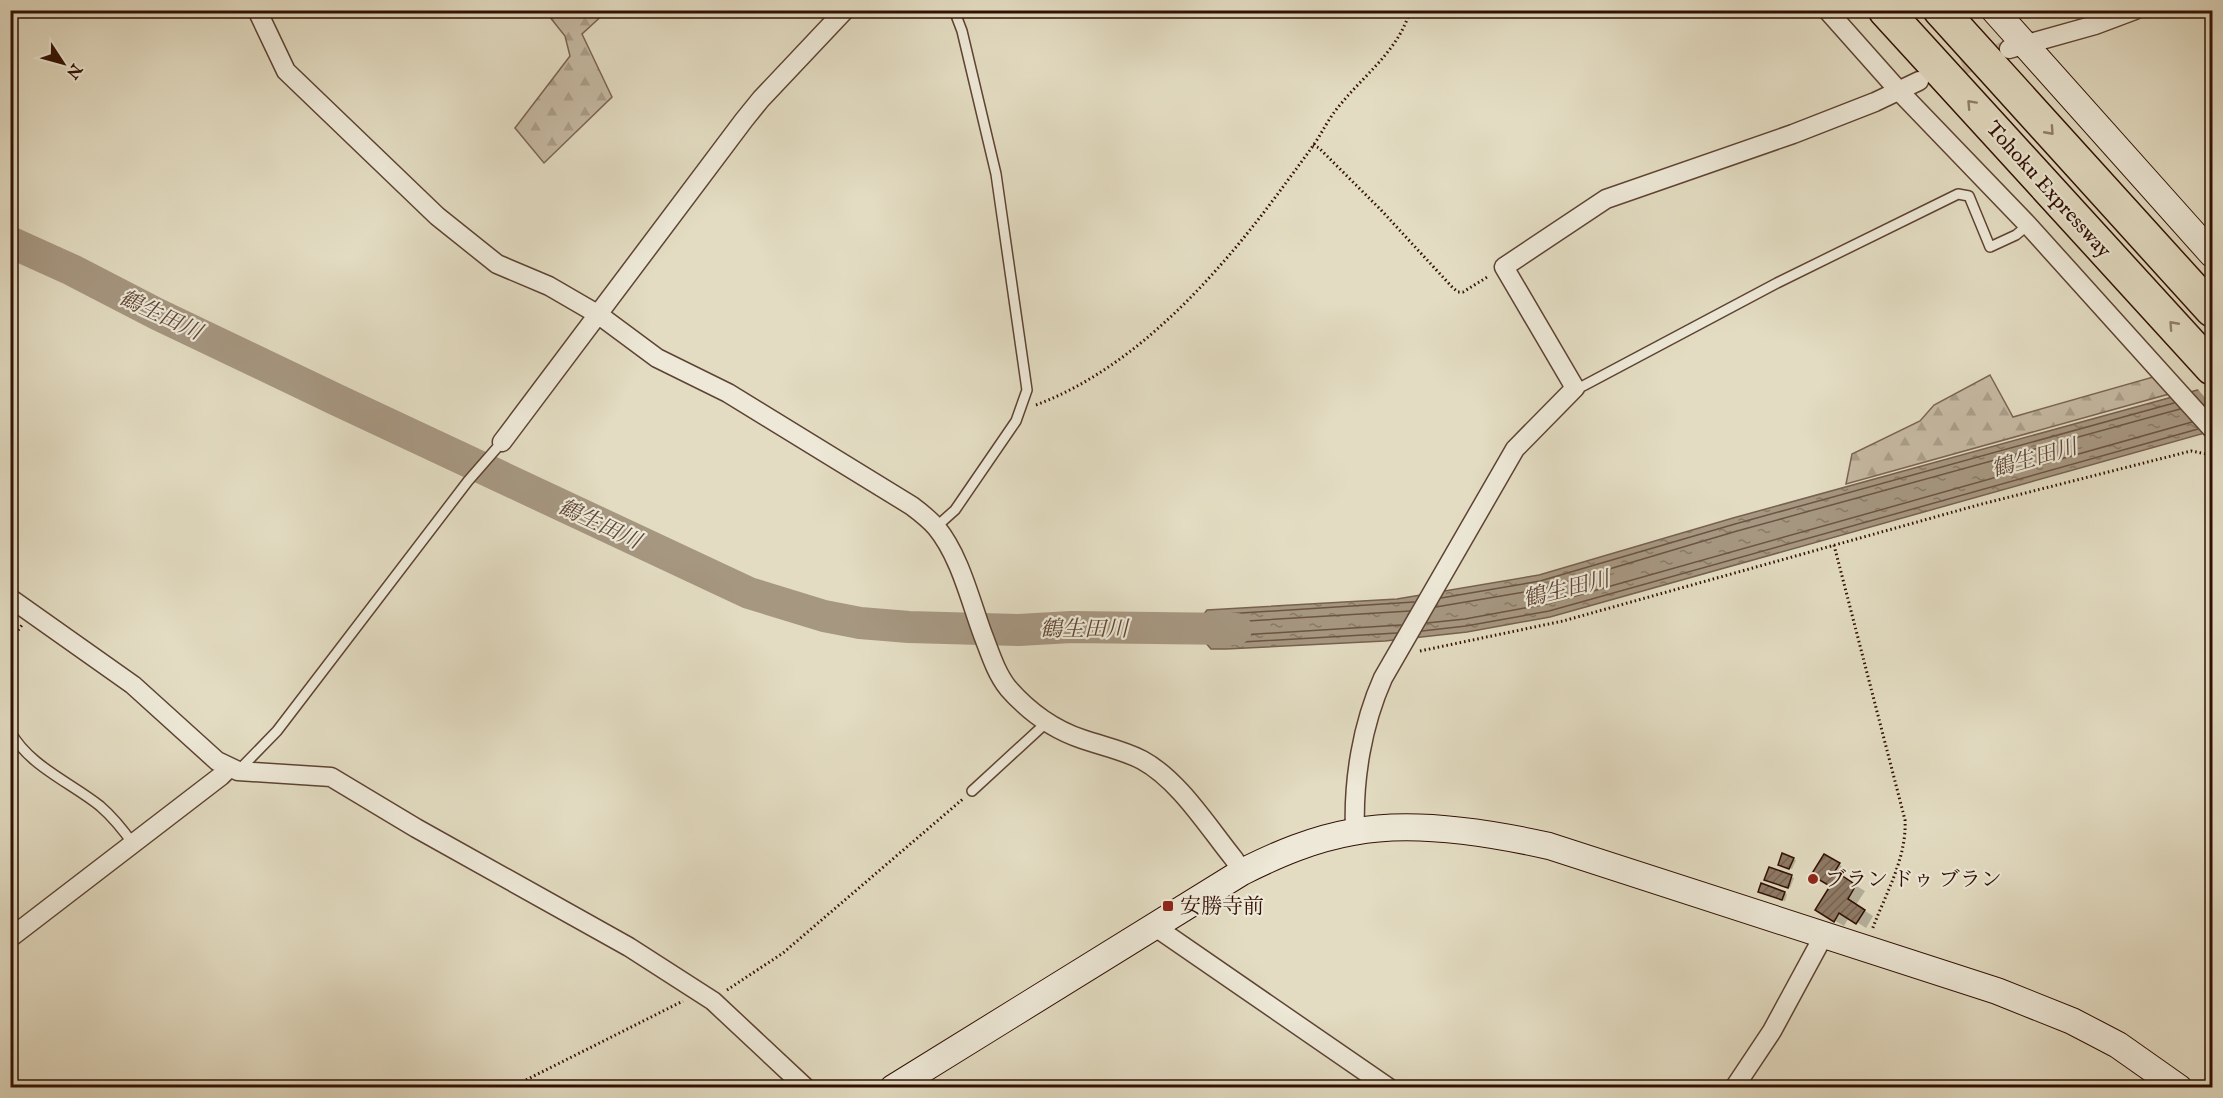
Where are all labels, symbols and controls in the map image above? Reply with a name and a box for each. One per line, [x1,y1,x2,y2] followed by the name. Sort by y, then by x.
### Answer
[33,33,93,93] north arrow
[61,58,86,82] text: N
[1967,100,1978,110] one-way arrow
[1979,116,2117,264] street label: Tohoku Expressway
[2043,124,2054,135] one-way arrow
[114,285,208,348] water label: 鶴生田川
[2169,321,2180,332] one-way arrow
[1988,433,2083,485] water label: 鶴生田川
[553,494,647,557] water label: 鶴生田川
[1520,565,1614,614] water label: 鶴生田川
[1040,616,1130,644] water label: 鶴生田川
[1825,867,2002,894] place label: ブラン ドゥ ブラン
[1806,872,1820,886] marker: ブラン ドゥ ブラン
[1180,894,1264,921] place label: 安勝寺前
[1161,899,1175,913] marker: 安勝寺前

